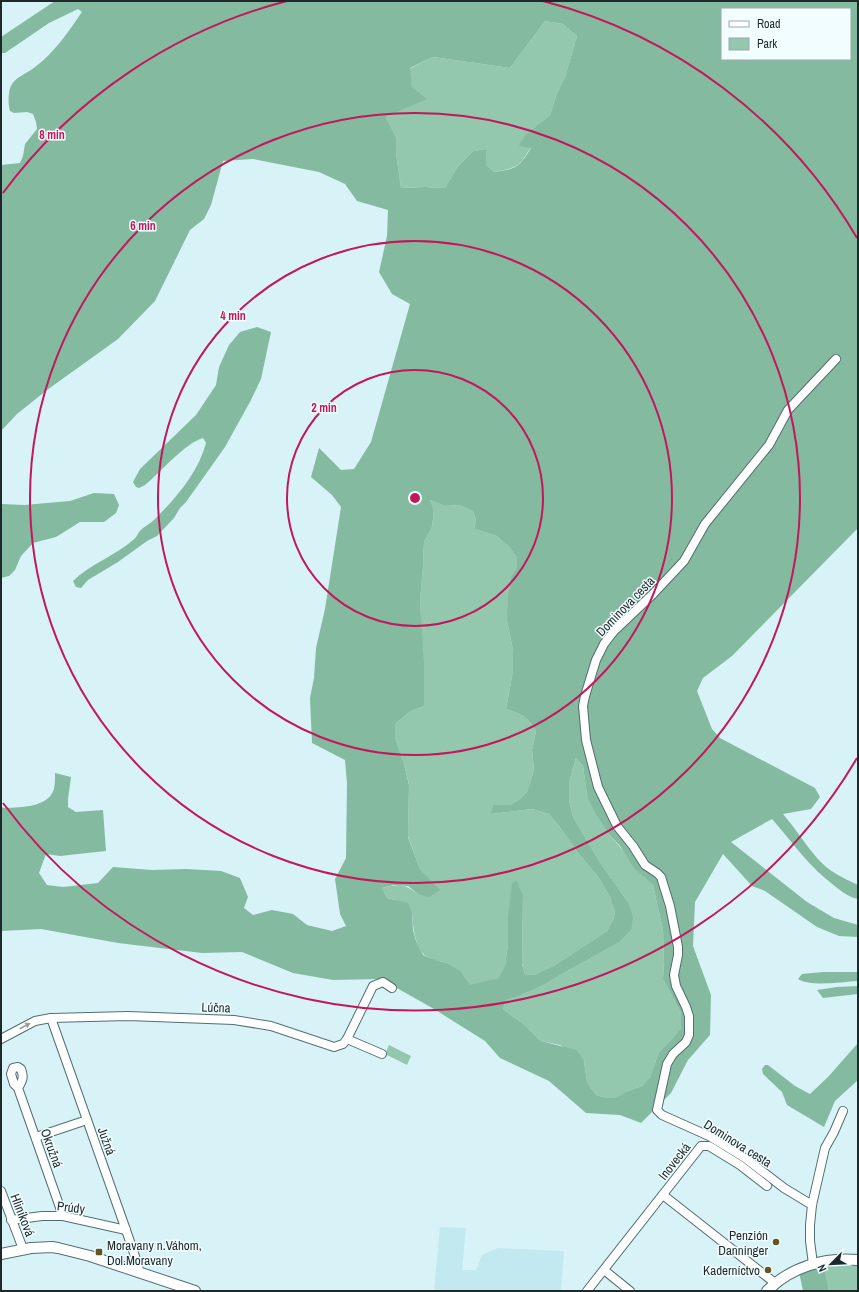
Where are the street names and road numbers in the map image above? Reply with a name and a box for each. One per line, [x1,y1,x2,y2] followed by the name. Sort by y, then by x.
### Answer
[592,573,658,640] street label: Dominova cesta
[201,998,231,1017] street label: Lúčna
[701,1116,775,1171] street label: Dominova cesta
[94,1125,119,1158] street label: Južná
[37,1126,66,1170] street label: Okružná
[655,1139,694,1183] street label: Inovecká
[7,1191,38,1239] street label: Hliníková
[56,1197,86,1218] street label: Prúdy

